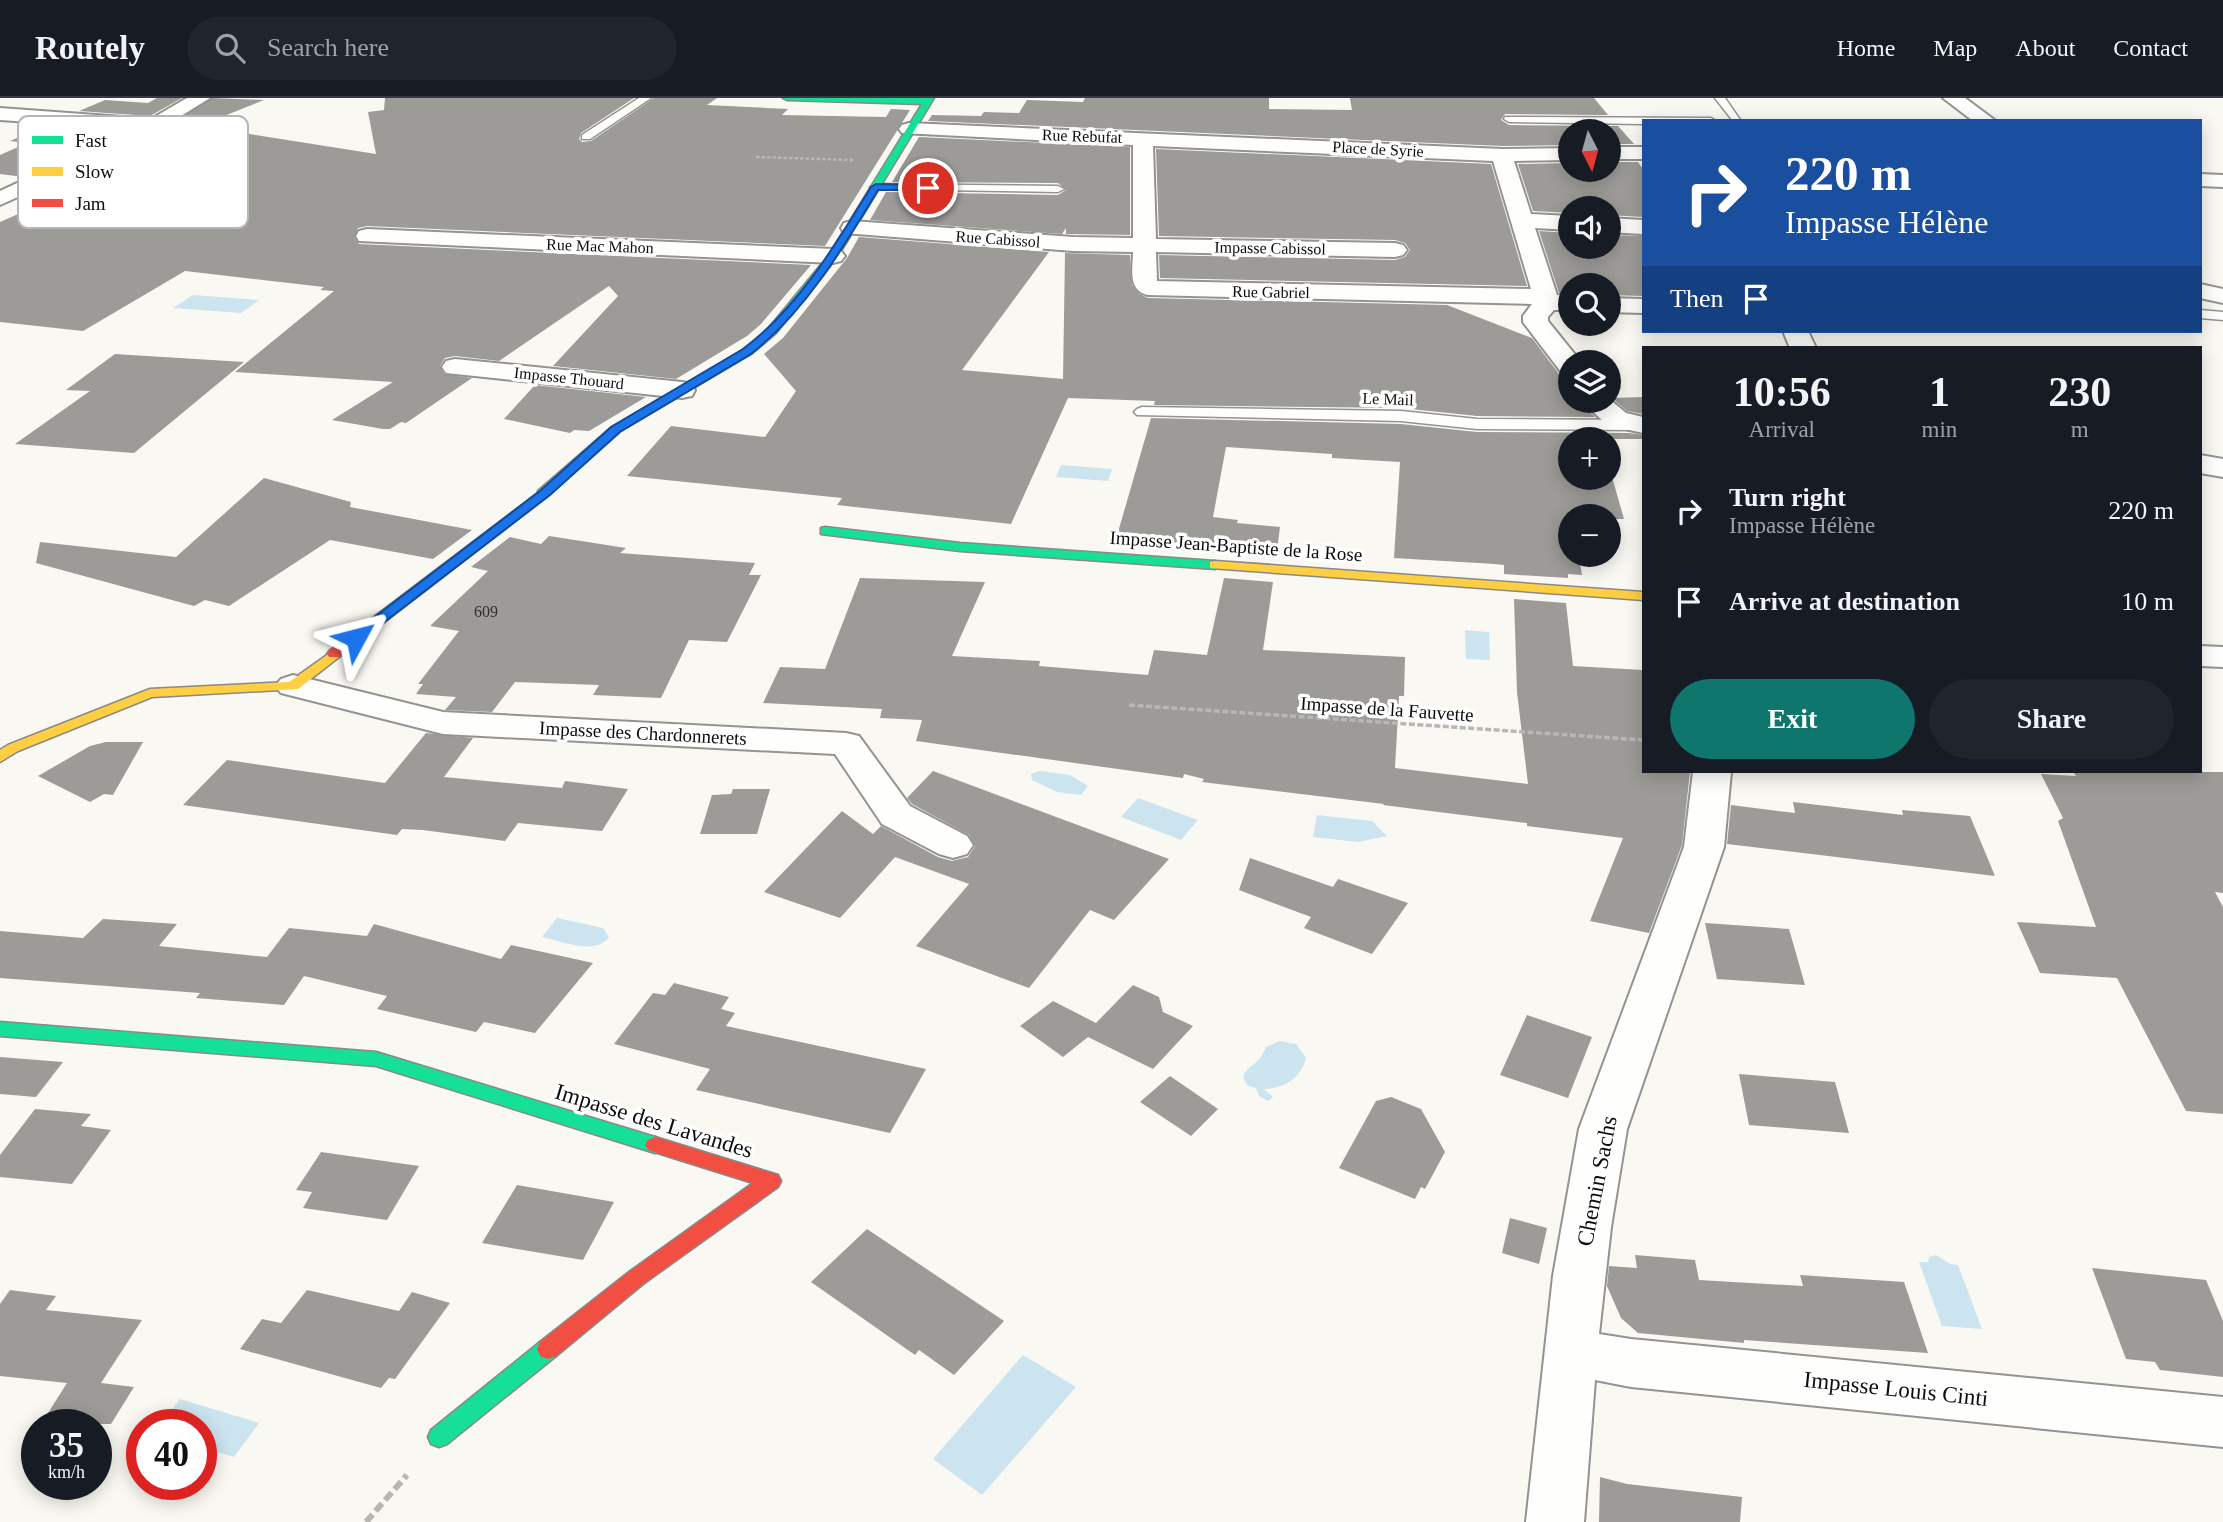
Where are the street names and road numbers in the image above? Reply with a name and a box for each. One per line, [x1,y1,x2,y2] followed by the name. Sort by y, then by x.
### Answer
[1042,126,1123,146] street label: Rue Rebufat
[1332,138,1424,161] street label: Place de Syrie
[955,228,1041,250] street label: Rue Cabissol
[546,236,654,256] street label: Rue Mac Mahon
[1214,239,1326,258] street label: Impasse Cabissol
[1232,283,1311,301] street label: Rue Gabriel
[513,364,625,393] street label: Impasse Thouard
[1362,390,1414,408] street label: Le Mail
[1109,527,1363,565] street label: Impasse Jean-Baptiste de la Rose
[1300,692,1474,726] street label: Impasse de la Fauvette
[539,717,747,749] street label: Impasse des Chardonnerets
[552,1079,756,1163] street label: Impasse des Lavandes
[1572,1114,1622,1248] street label: Chemin Sachs
[1803,1367,1989,1411] street label: Impasse Louis Cinti

